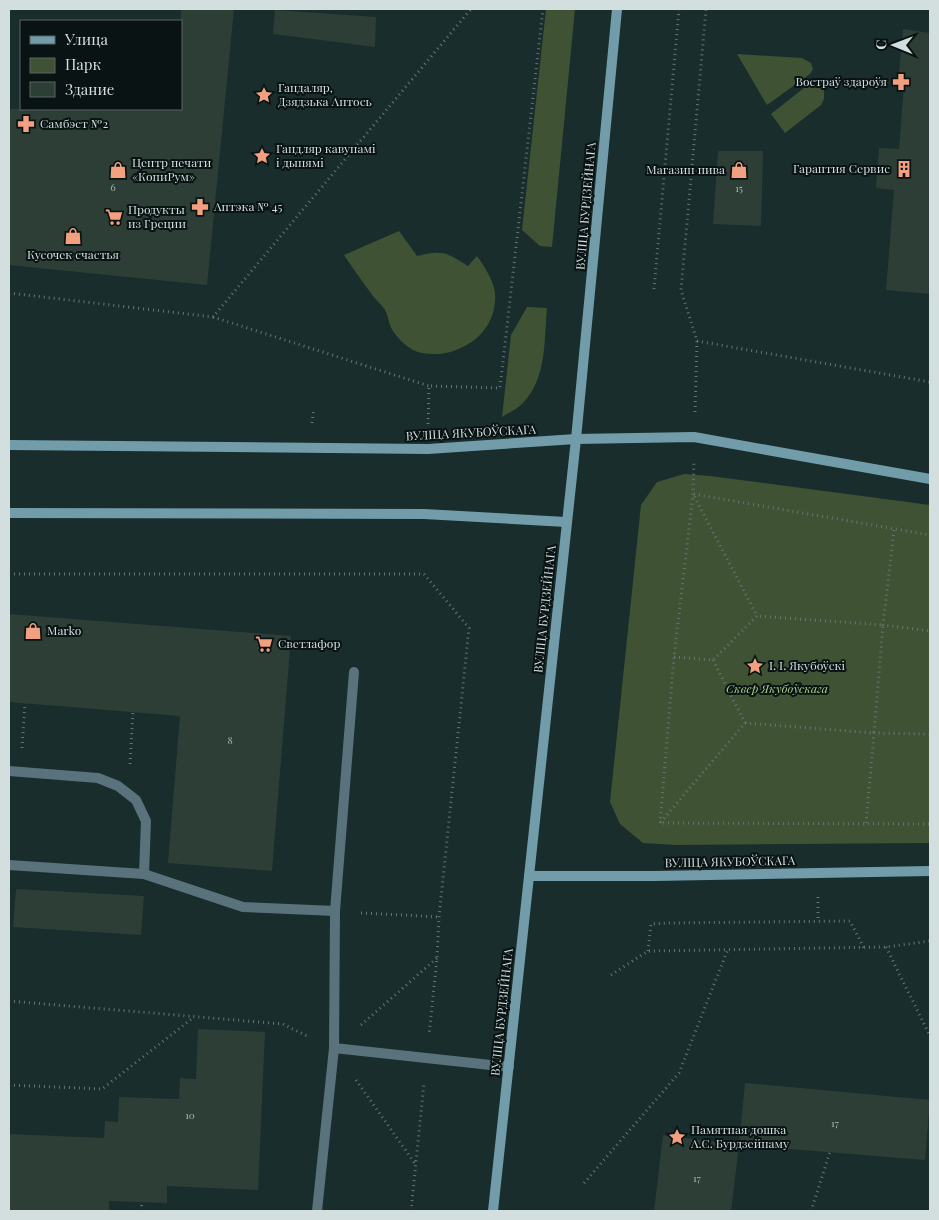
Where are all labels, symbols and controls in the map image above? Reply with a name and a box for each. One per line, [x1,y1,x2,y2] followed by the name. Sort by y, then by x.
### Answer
[20,20,182,110] legend
[869,20,919,70] north arrow
[64,29,108,49] text: Улица
[871,40,890,50] text: С
[65,54,101,74] text: Парк
[891,72,911,92] pharmacy icon: Востраў здароўя
[795,73,888,89] place label: Востраў здароўя
[65,79,114,99] text: Здание
[278,79,372,109] place label: Гандаляр, Дзядзька Антось
[254,85,274,105] place icon: Гандаляр, Дзядзька Антось
[16,114,36,134] pharmacy icon: Самбэст №2
[40,115,108,131] place label: Самбэст №2
[276,140,376,170] place label: Гандляр кавунамі і дынямі
[571,141,599,270] street label: ВУЛІЦА БУРДЗЕЙНАГА
[252,146,272,166] place icon: Гандляр кавунамі і дынямі
[132,154,212,184] place label: Центр печати «КопиРум»
[894,159,914,179] building icon: Гарантия Сервис
[108,160,128,180] shop icon: Центр печати «КопиРум»
[729,160,749,180] shop icon: Магазин пива
[793,160,890,176] place label: Гарантия Сервис
[646,161,725,177] place label: Магазин пива
[110,180,116,194] house number: 6
[735,181,743,195] house number: 15
[190,197,210,217] pharmacy icon: Аптэка № 45
[213,198,283,214] place label: Аптэка № 45
[128,201,186,231] place label: Продукты из Греции
[104,207,124,227] supermarket icon: Продукты из Греции
[63,226,83,246] shop icon: Кусочек счастья
[27,246,120,262] place label: Кусочек счастья
[405,421,537,443] street label: ВУЛІЦА ЯКУБОЎСКАГА
[529,544,559,674] street label: ВУЛІЦА БУРДЗЕЙНАГА
[23,621,43,641] shop icon: Marko
[47,622,82,638] place label: Marko
[254,634,274,654] supermarket icon: Светлафор
[278,635,340,651] place label: Светлафор
[745,656,765,676] place icon: І. І. Якубоўскі
[769,657,845,673] place label: І. І. Якубоўскі
[726,680,828,696] park label: Сквер Якубоўскага
[227,733,233,747] house number: 8
[665,852,796,870] street label: ВУЛІЦА ЯКУБОЎСКАГА
[486,947,516,1077] street label: ВУЛІЦА БУРДЗЕЙНАГА
[185,1108,195,1122] house number: 10
[831,1116,839,1130] house number: 17
[690,1121,789,1151] place label: Памятная дошка А.С. Бурдзейнаму
[667,1127,687,1147] place icon: Памятная дошка А.С. Бурдзейнаму
[693,1171,701,1185] house number: 17

